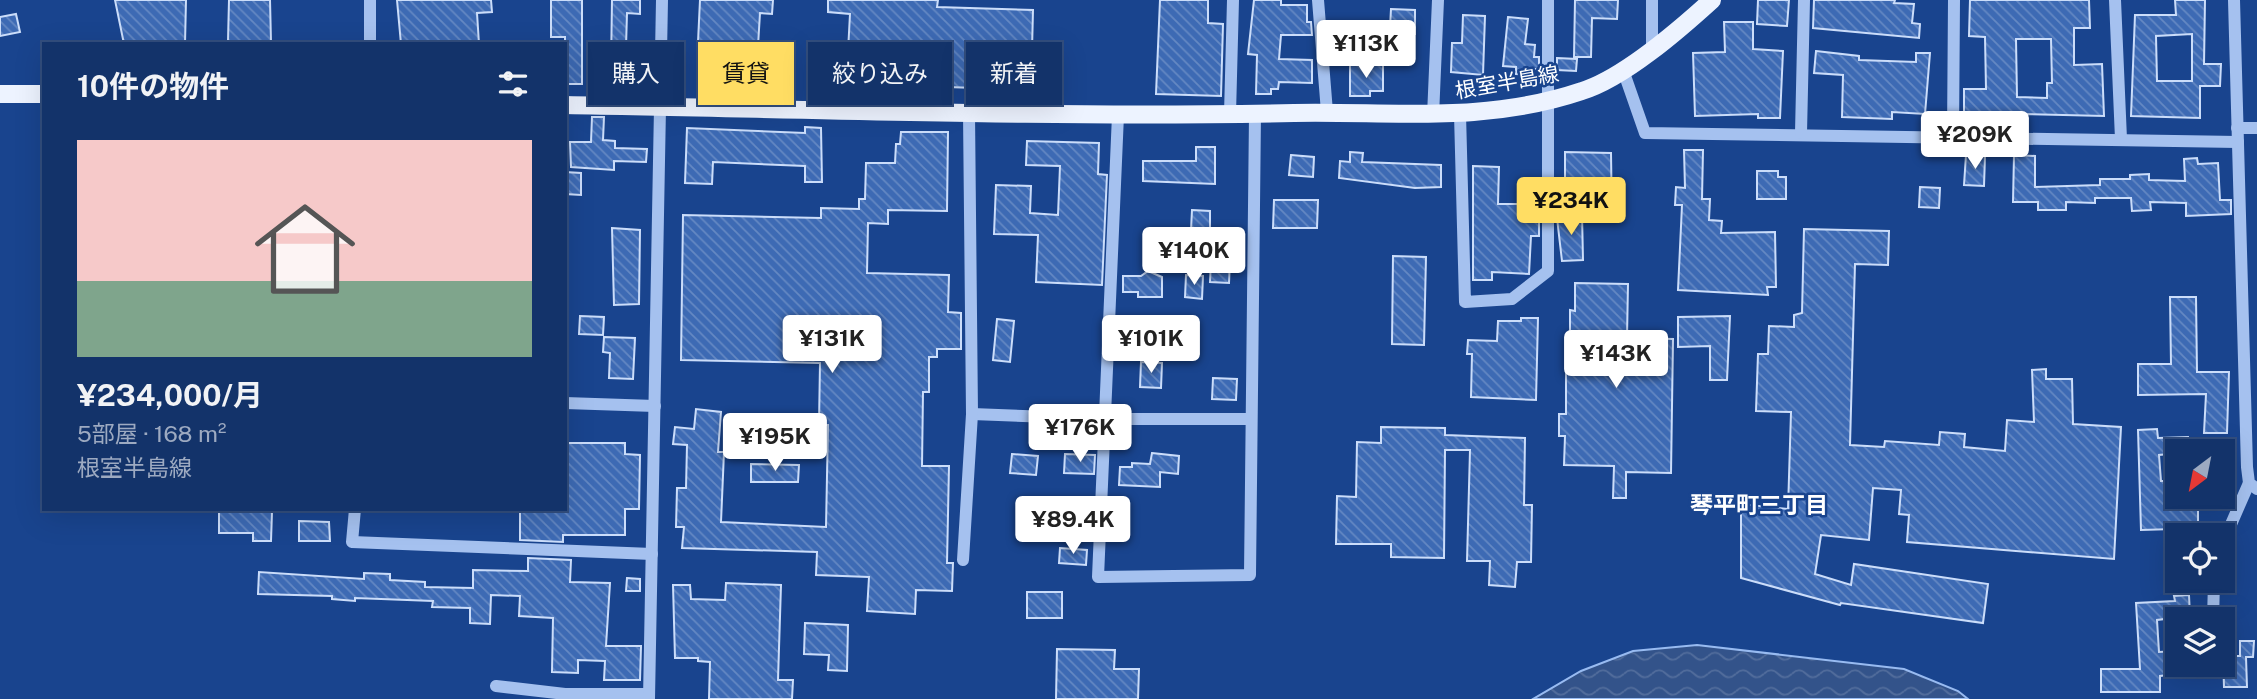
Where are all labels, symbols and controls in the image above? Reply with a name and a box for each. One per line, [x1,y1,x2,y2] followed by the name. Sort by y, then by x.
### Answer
[1317,20,1415,80] pin: ¥113K
[1333,29,1399,56] text: ¥113K
[588,42,684,105] chip: 購入
[698,42,794,105] chip: 賃貸
[808,42,952,105] chip: 絞り込み
[966,42,1062,105] chip: 新着
[1453,61,1561,103] street label: 根室半島線
[494,65,532,103] icon: filters
[77,68,229,104] text: 10件の物件
[1926,111,2024,171] pin: ¥209K
[1937,120,2013,147] text: ¥209K
[1522,177,1620,237] pin: ¥234K
[242,186,368,312] icon: home
[1533,186,1609,213] text: ¥234K
[1145,228,1243,287] pin: ¥140K
[1158,236,1230,263] text: ¥140K
[783,316,881,375] pin: ¥131K
[1102,316,1200,375] pin: ¥101K
[799,324,865,351] text: ¥131K
[1118,324,1184,351] text: ¥101K
[1567,330,1665,390] pin: ¥143K
[1580,339,1652,366] text: ¥143K
[77,377,263,413] text: ¥234,000/月
[1031,405,1129,464] pin: ¥176K
[1045,413,1115,440] text: ¥176K
[726,414,824,473] pin: ¥195K
[77,420,226,447] text: 5部屋 · 168 m²
[739,422,811,449] text: ¥195K
[2165,439,2235,509] north arrow
[2165,439,2235,677] map controls
[77,454,192,481] text: 根室半島線
[1690,491,1828,518] district label: 琴平町三丁目
[1016,496,1130,556] pin: ¥89.4K
[1031,505,1115,532] text: ¥89.4K
[2165,523,2235,593] button: locate
[2165,607,2235,677] button: layers

